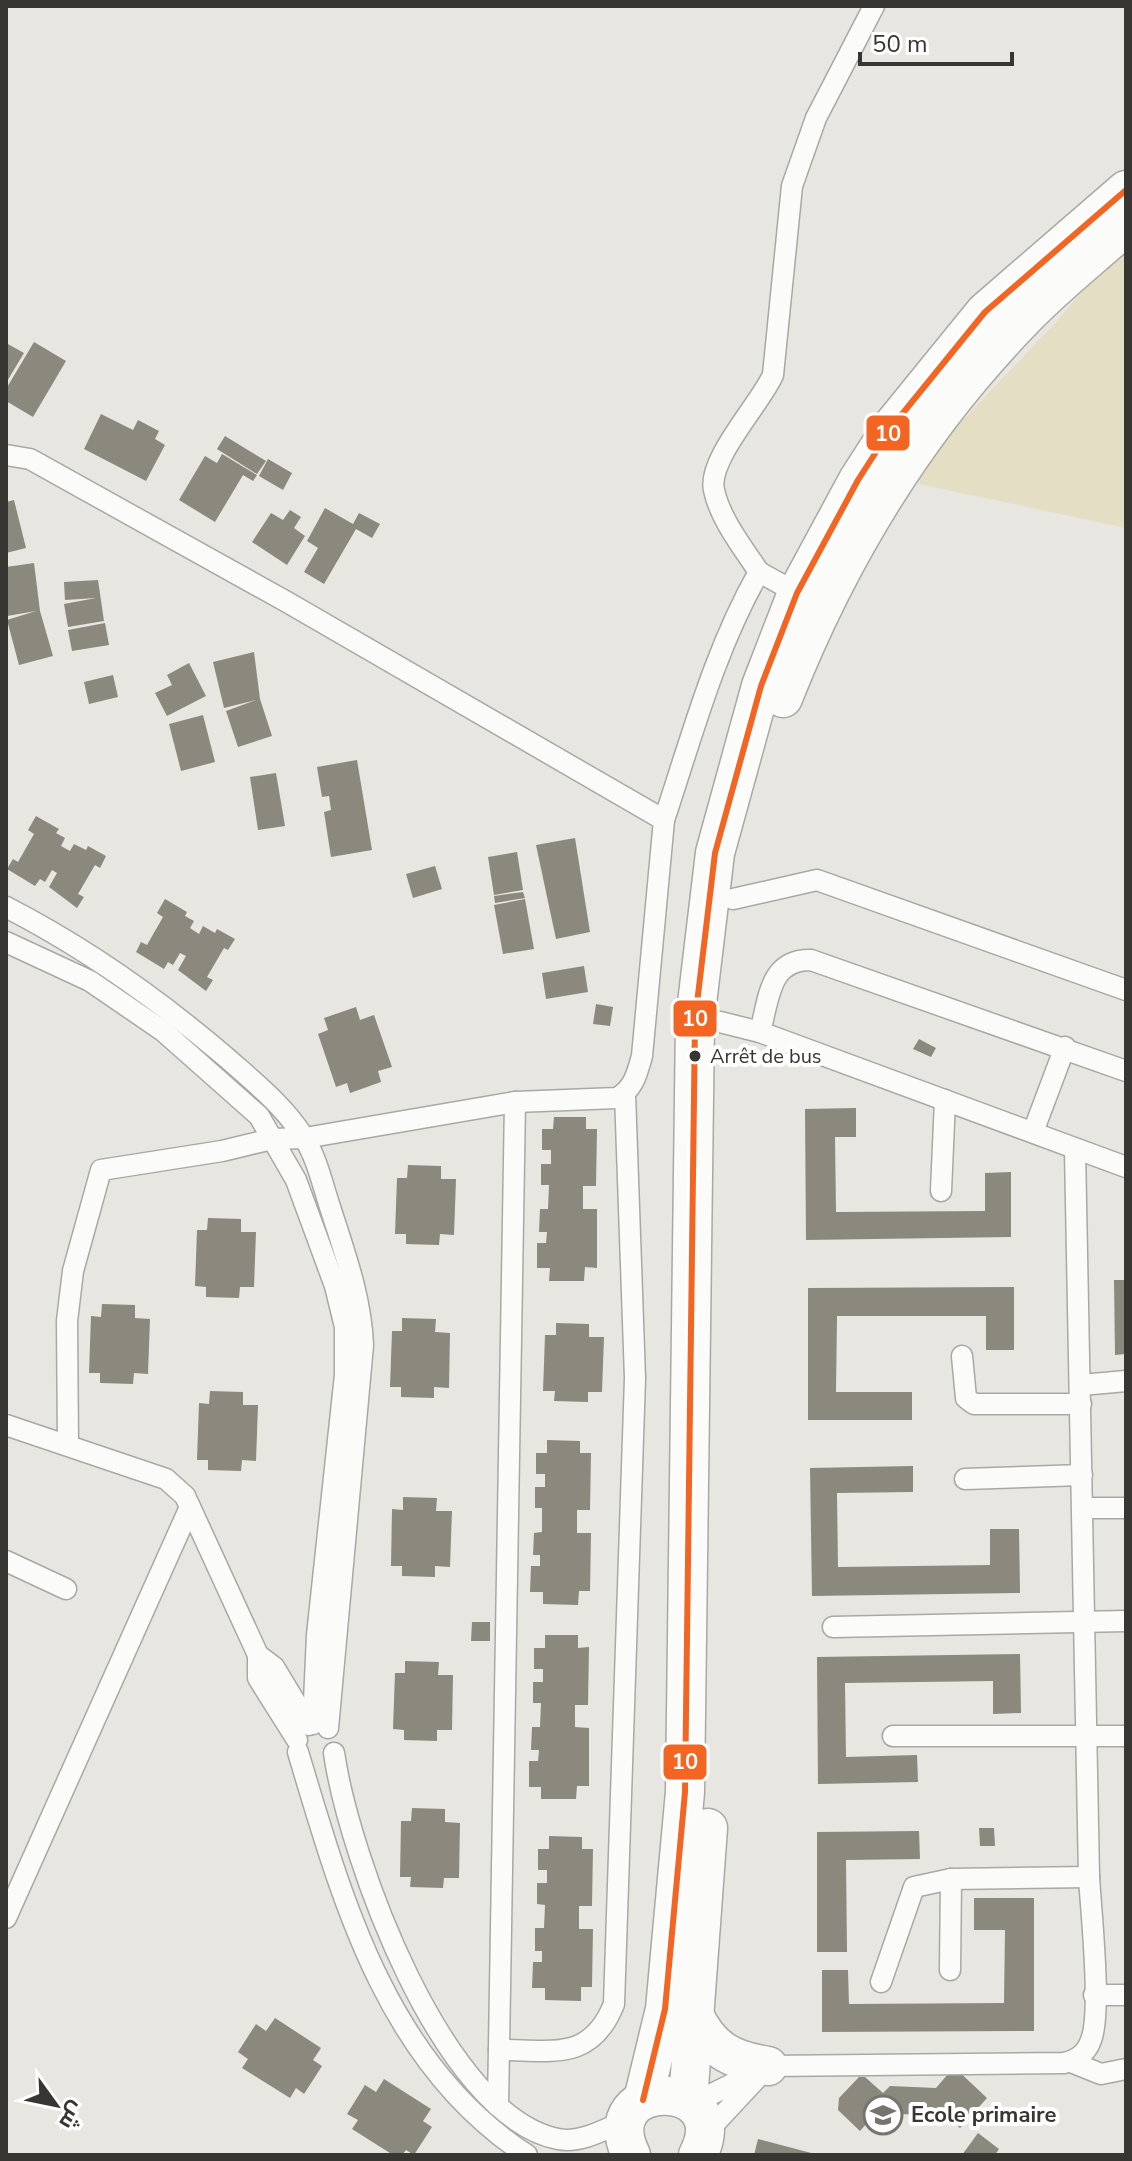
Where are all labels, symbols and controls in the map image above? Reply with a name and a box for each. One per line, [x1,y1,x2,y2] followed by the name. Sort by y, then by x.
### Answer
[860,16,1012,66] scale bar
[872,28,928,60] text: 50 m
[865,414,911,452] line badge: 10
[875,419,901,449] text: 10
[672,999,718,1038] line badge: 10
[682,1004,708,1034] text: 10
[710,1043,821,1070] place label: Arrêt de bus
[687,1048,703,1064] marker: Arrêt de bus
[662,1743,708,1781] line badge: 10
[672,1747,698,1777] text: 10
[16,2065,96,2145] north arrow
[862,2094,904,2136] school or university icon: Ecole primaire
[52,2095,92,2135] text: ش
[911,2100,1056,2130] place label: Ecole primaire

